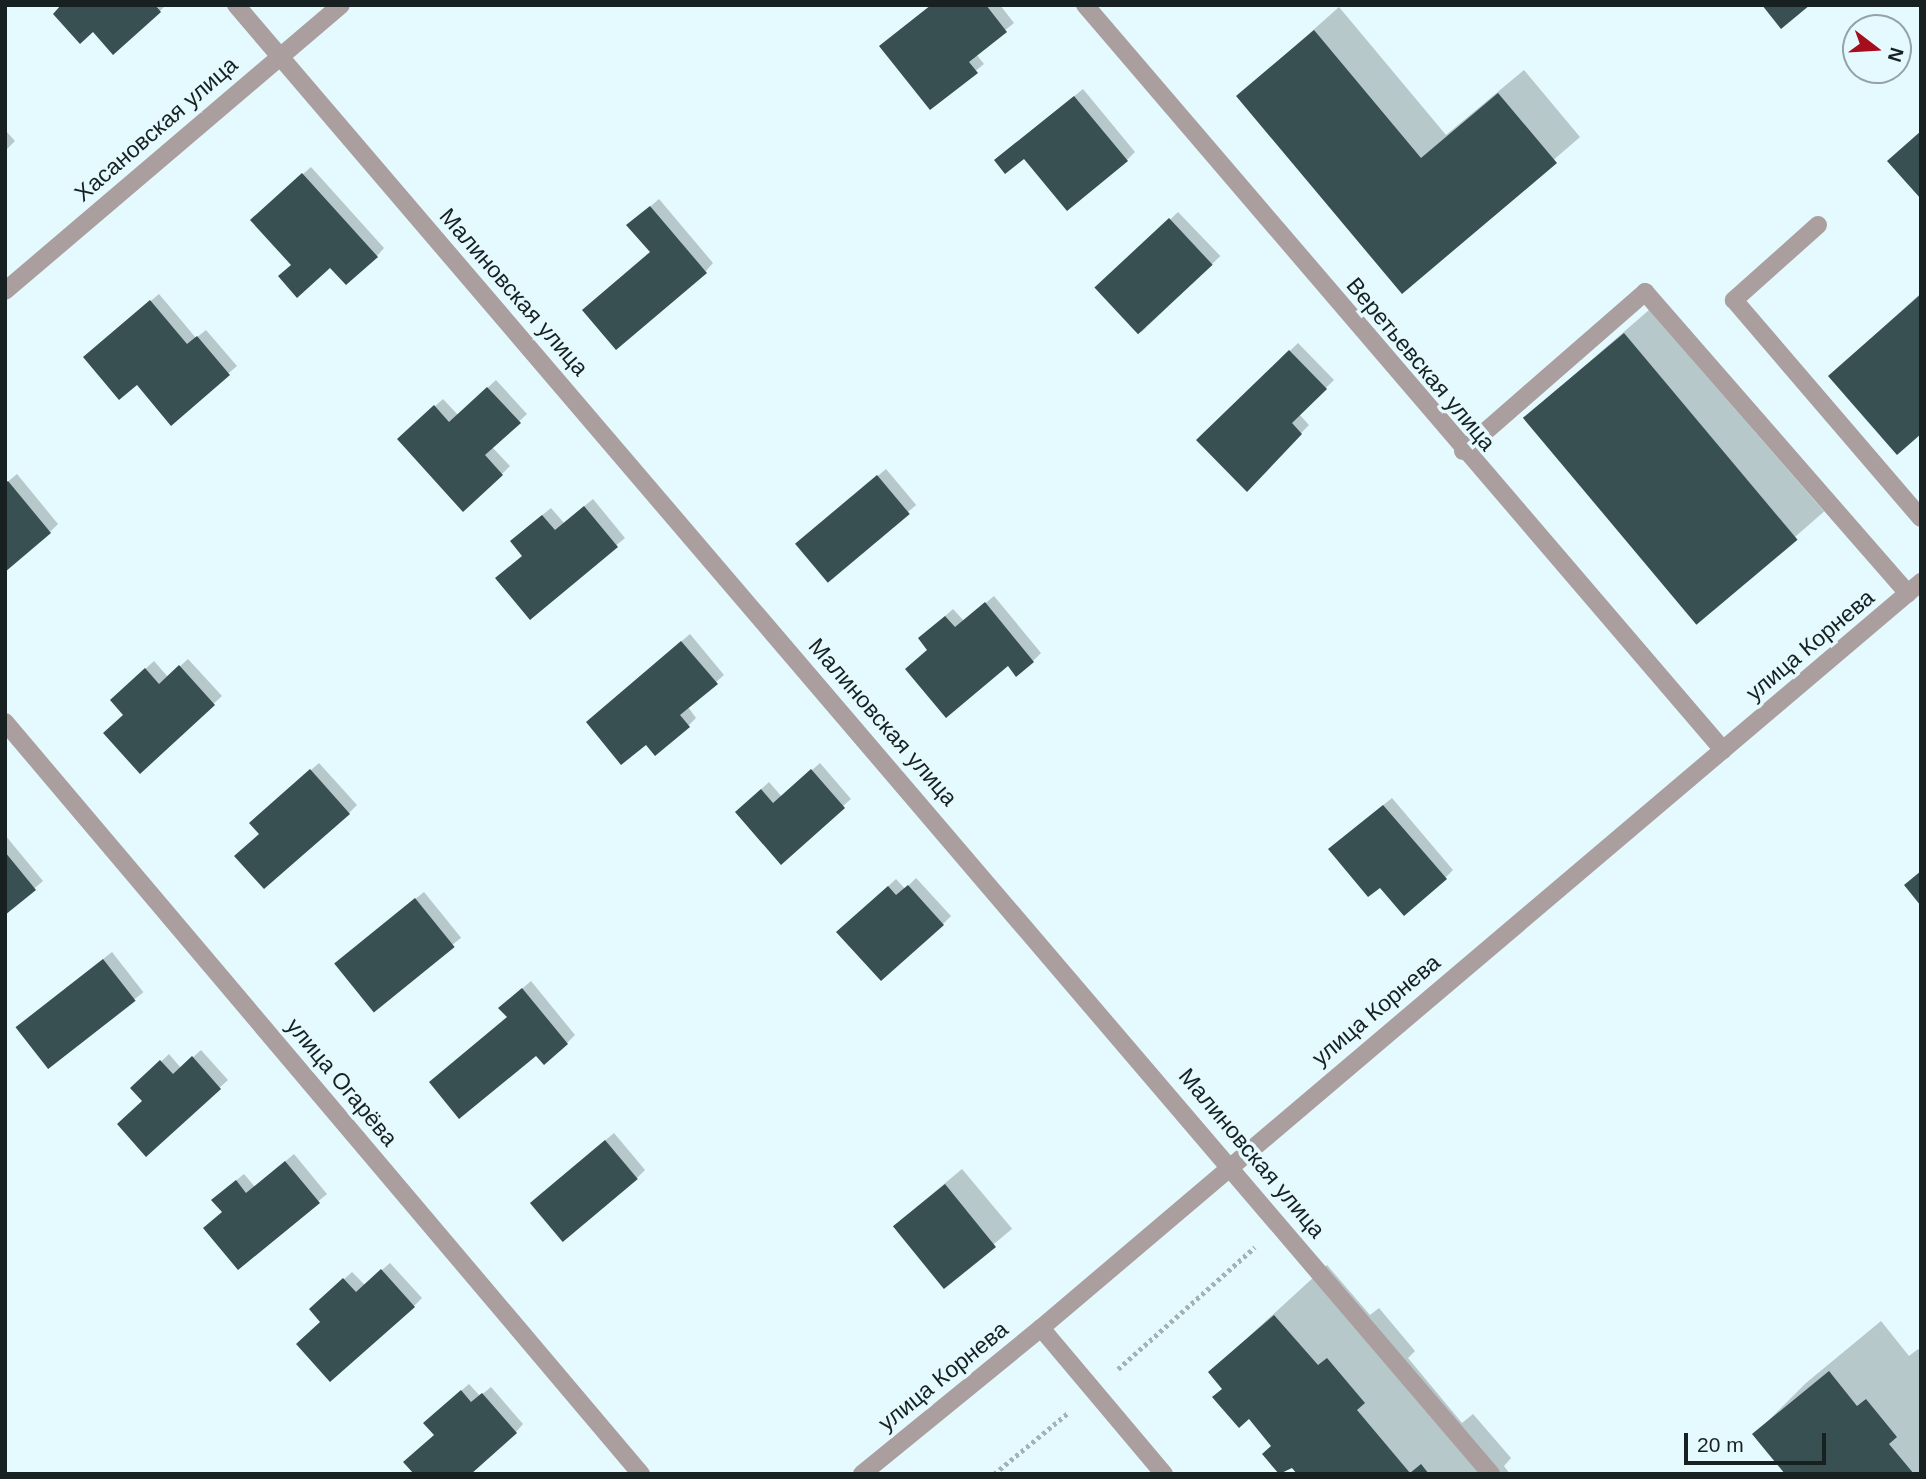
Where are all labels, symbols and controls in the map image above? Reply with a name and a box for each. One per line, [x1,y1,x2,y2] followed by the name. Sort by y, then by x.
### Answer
[1842,14,1912,84] north arrow
[1884,45,1908,64] text: N
[69,51,243,207] street label: Хасановская улица
[434,203,594,381] street label: Малиновская улица
[1341,272,1501,456] street label: Веретьевская улица
[1740,583,1880,707] street label: улица Корнева
[803,633,963,811] street label: Малиновская улица
[1306,948,1446,1072] street label: улица Корнева
[280,1012,404,1152] street label: улица Огарёва
[1173,1063,1331,1243] street label: Малиновская улица
[873,1315,1013,1437] street label: улица Корнева
[1688,1420,1830,1464] scale bar
[1697,1433,1744,1456] text: 20 m

